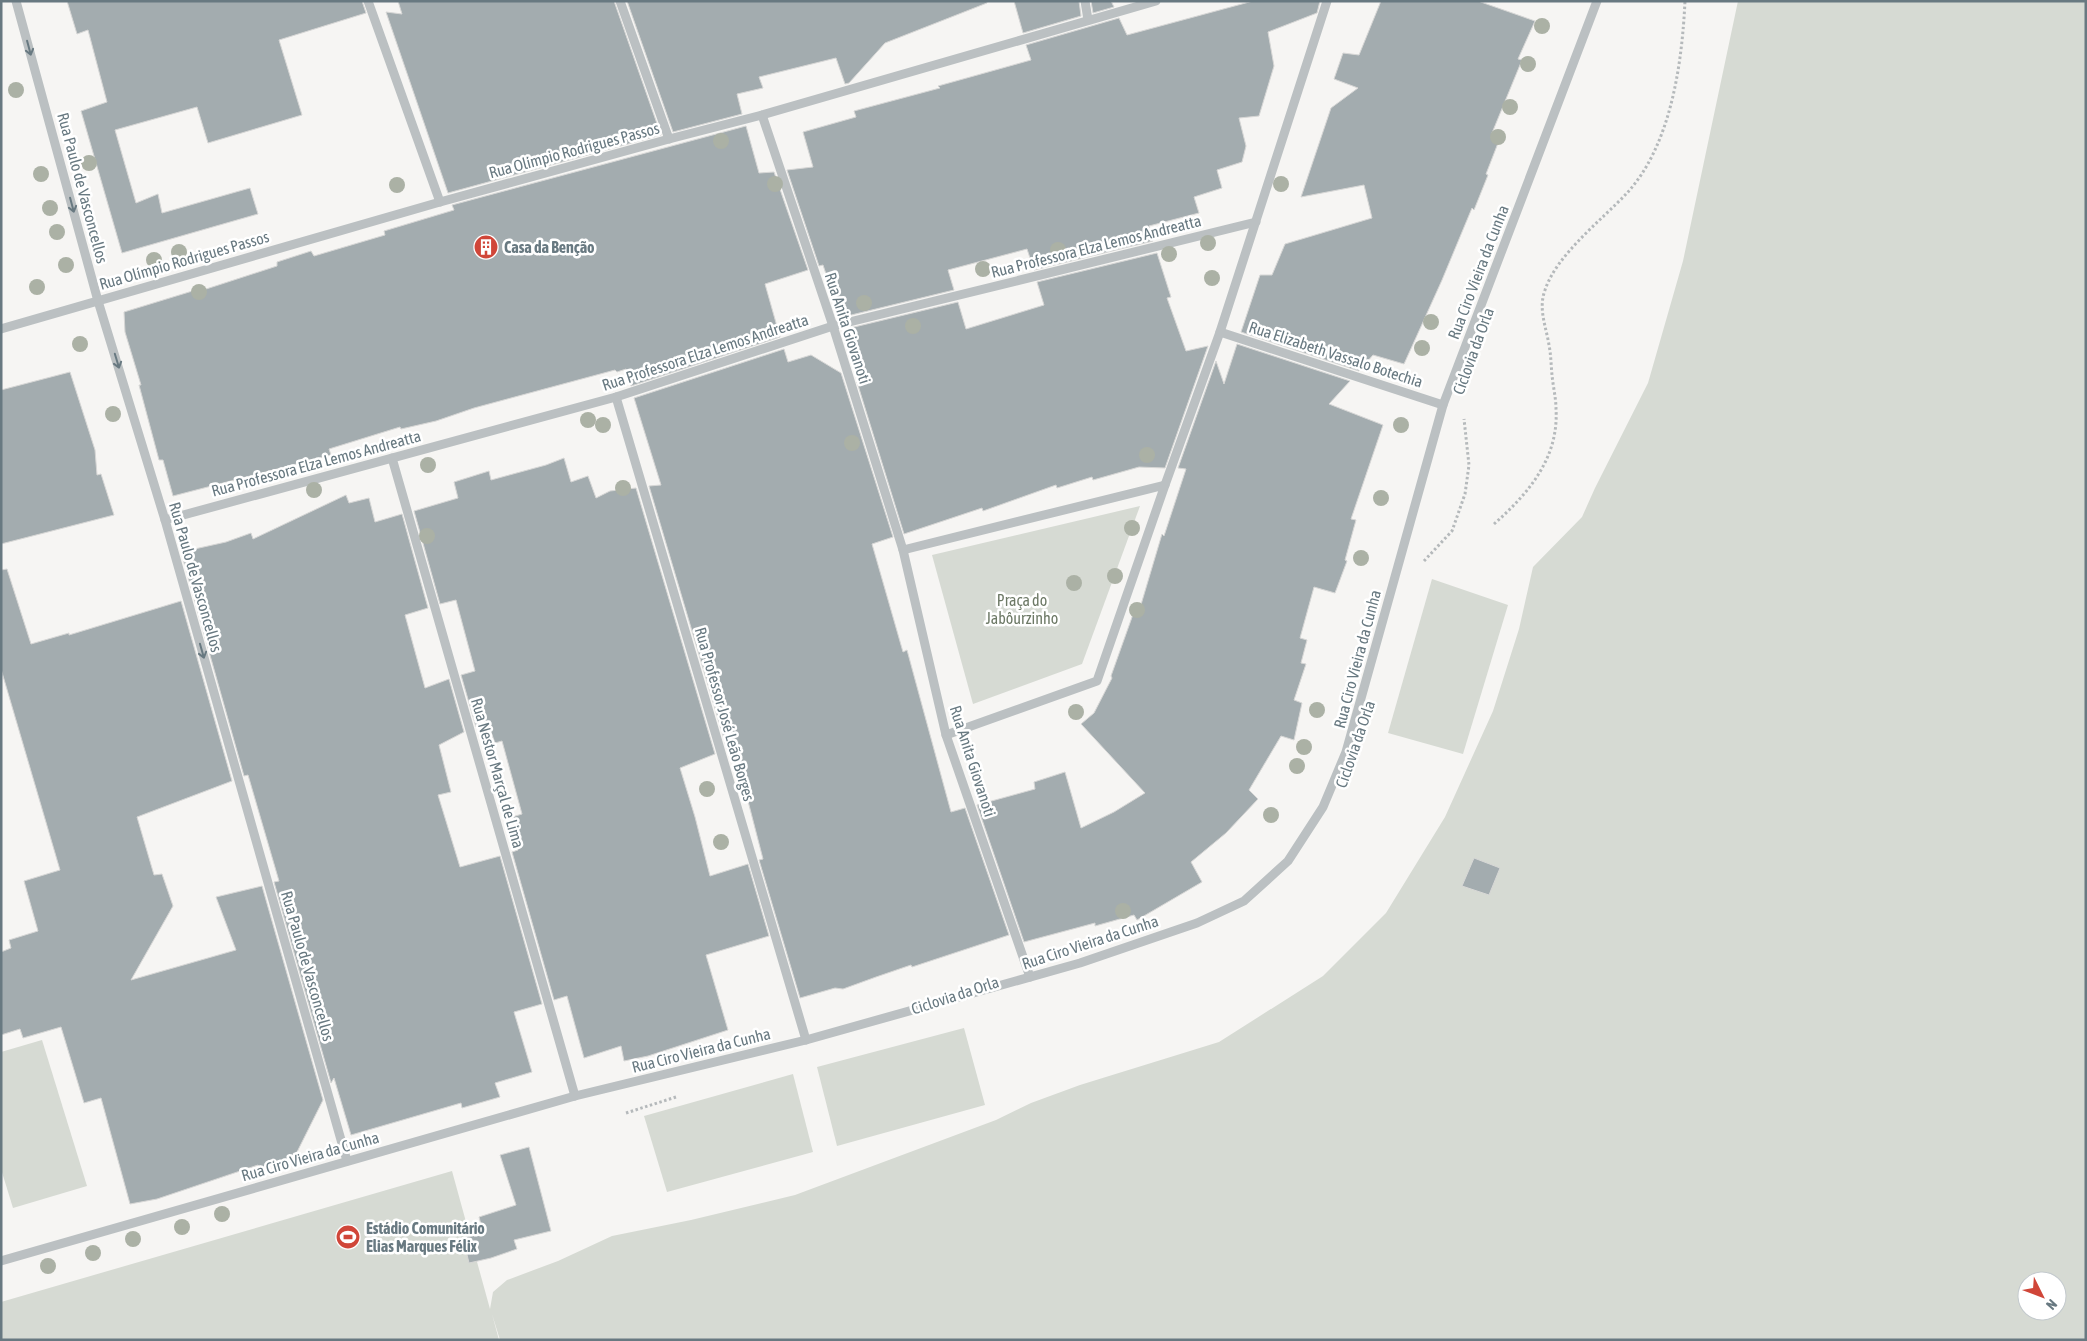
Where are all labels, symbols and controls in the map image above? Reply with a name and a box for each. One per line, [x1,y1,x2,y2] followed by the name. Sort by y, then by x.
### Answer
[25,40,34,56] one-way arrow
[54,111,112,266] street label: Rua Paulo de Vasconcellos
[487,118,662,182] street label: Rua Olímpio Rodrigues Passos
[68,197,77,213] one-way arrow
[1444,202,1512,342] street label: Rua Ciro Vieira da Cunha
[989,211,1203,281] street label: Rua Professora Elza Lemos Andreatta
[97,227,272,294] street label: Rua Olímpio Rodrigues Passos
[473,234,499,260] building icon: Casa da Benção
[504,238,595,256] place label: Casa da Benção
[822,270,874,386] street label: Rua Anita Giovanoti
[1449,305,1497,397] street label: Ciclovia da Orla
[599,310,811,394] street label: Rua Professora Elza Lemos Andreatta
[1247,317,1425,391] street label: Rua Elizabeth Vassalo Botechia
[112,353,122,369] one-way arrow
[209,426,423,500] street label: Rua Professora Elza Lemos Andreatta
[166,500,226,654] street label: Rua Paulo de Vasconcellos
[1330,588,1384,730] street label: Rua Ciro Vieira da Cunha
[986,591,1058,627] park label: Praça do Jabôurzinho
[691,625,759,804] street label: Rua Professor José Leão Borges
[198,643,208,659] one-way arrow
[467,696,528,850] street label: Rua Nestor Marçal de Lima
[1332,698,1378,790] street label: Ciclovia da Orla
[947,703,999,819] street label: Rua Anita Giovanoti
[278,889,338,1043] street label: Rua Paulo de Vasconcellos
[1020,911,1160,973] street label: Rua Ciro Vieira da Cunha
[909,972,1001,1018] street label: Ciclovia da Orla
[630,1024,772,1076] street label: Rua Ciro Vieira da Cunha
[239,1128,381,1184] street label: Rua Ciro Vieira da Cunha
[366,1219,485,1255] place label: Estádio Comunitário Elias Marques Félix
[335,1224,361,1250] sports icon: Estádio Comunitário Elias Marques Félix
[2017,1271,2067,1321] north arrow
[2043,1296,2060,1313] text: N

